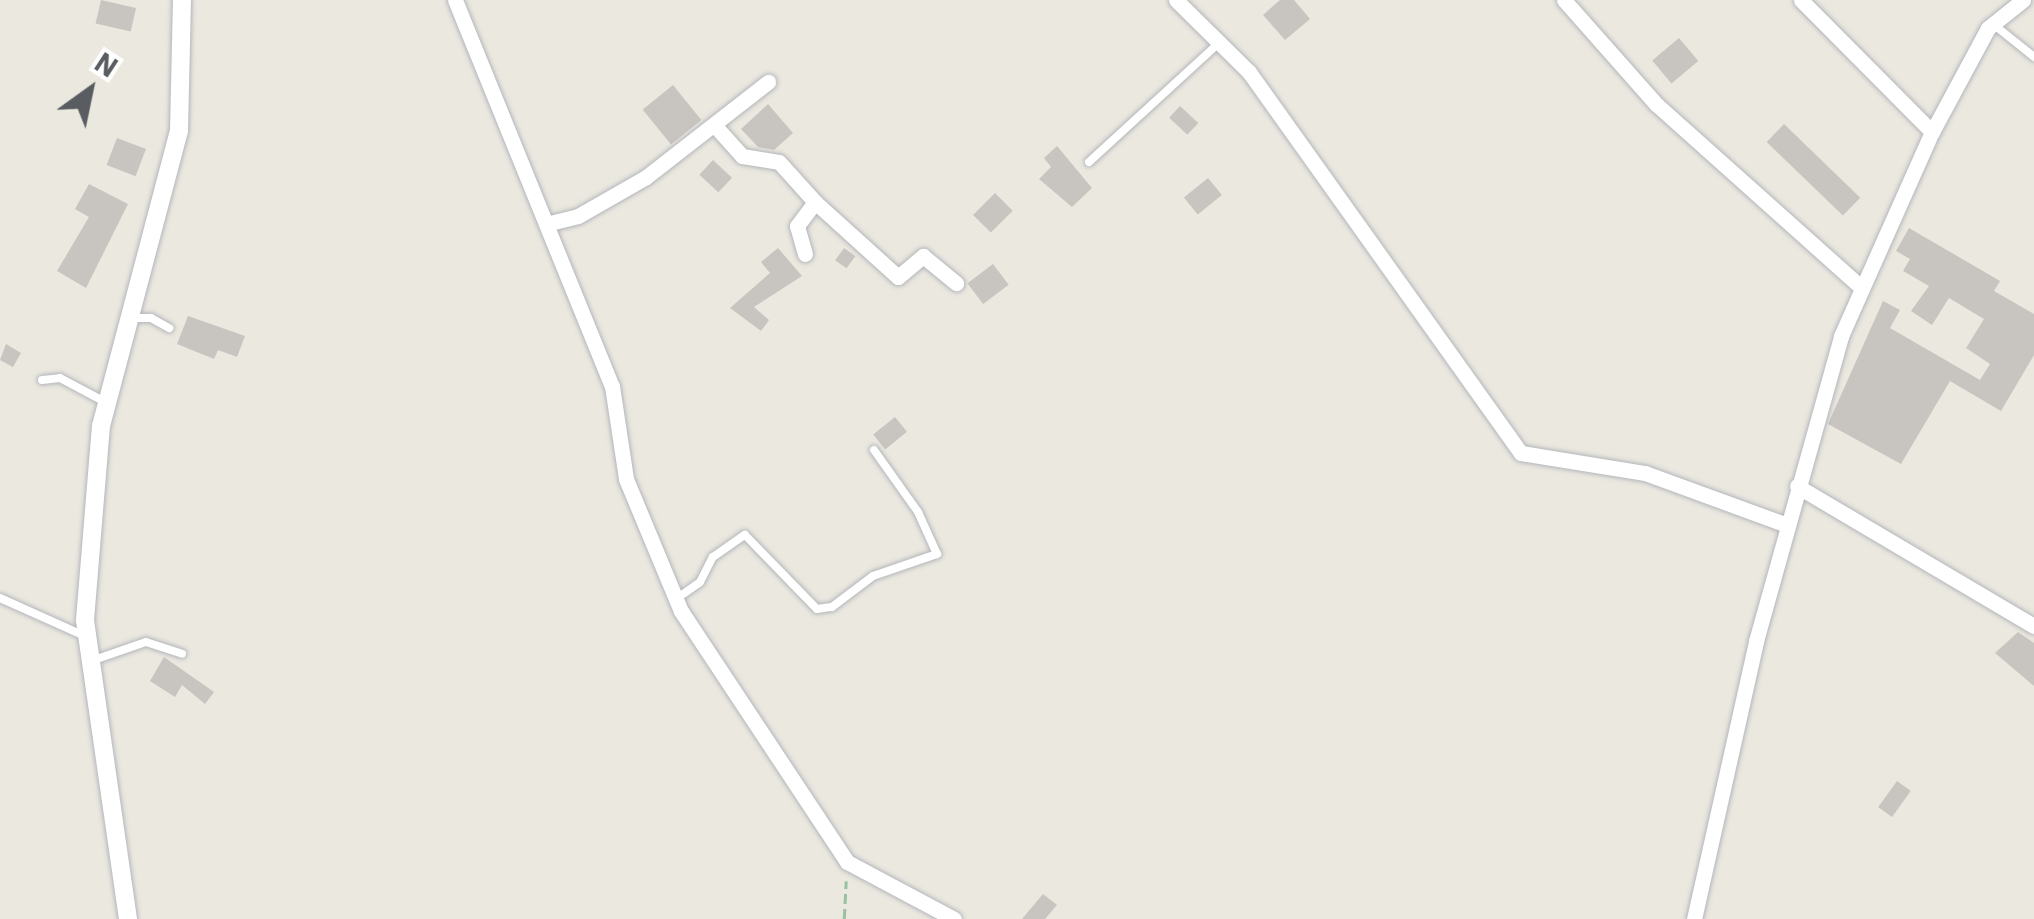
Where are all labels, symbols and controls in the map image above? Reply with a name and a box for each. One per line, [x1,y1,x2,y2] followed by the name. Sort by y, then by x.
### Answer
[40,40,140,140] north arrow
[88,43,125,85] text: N

